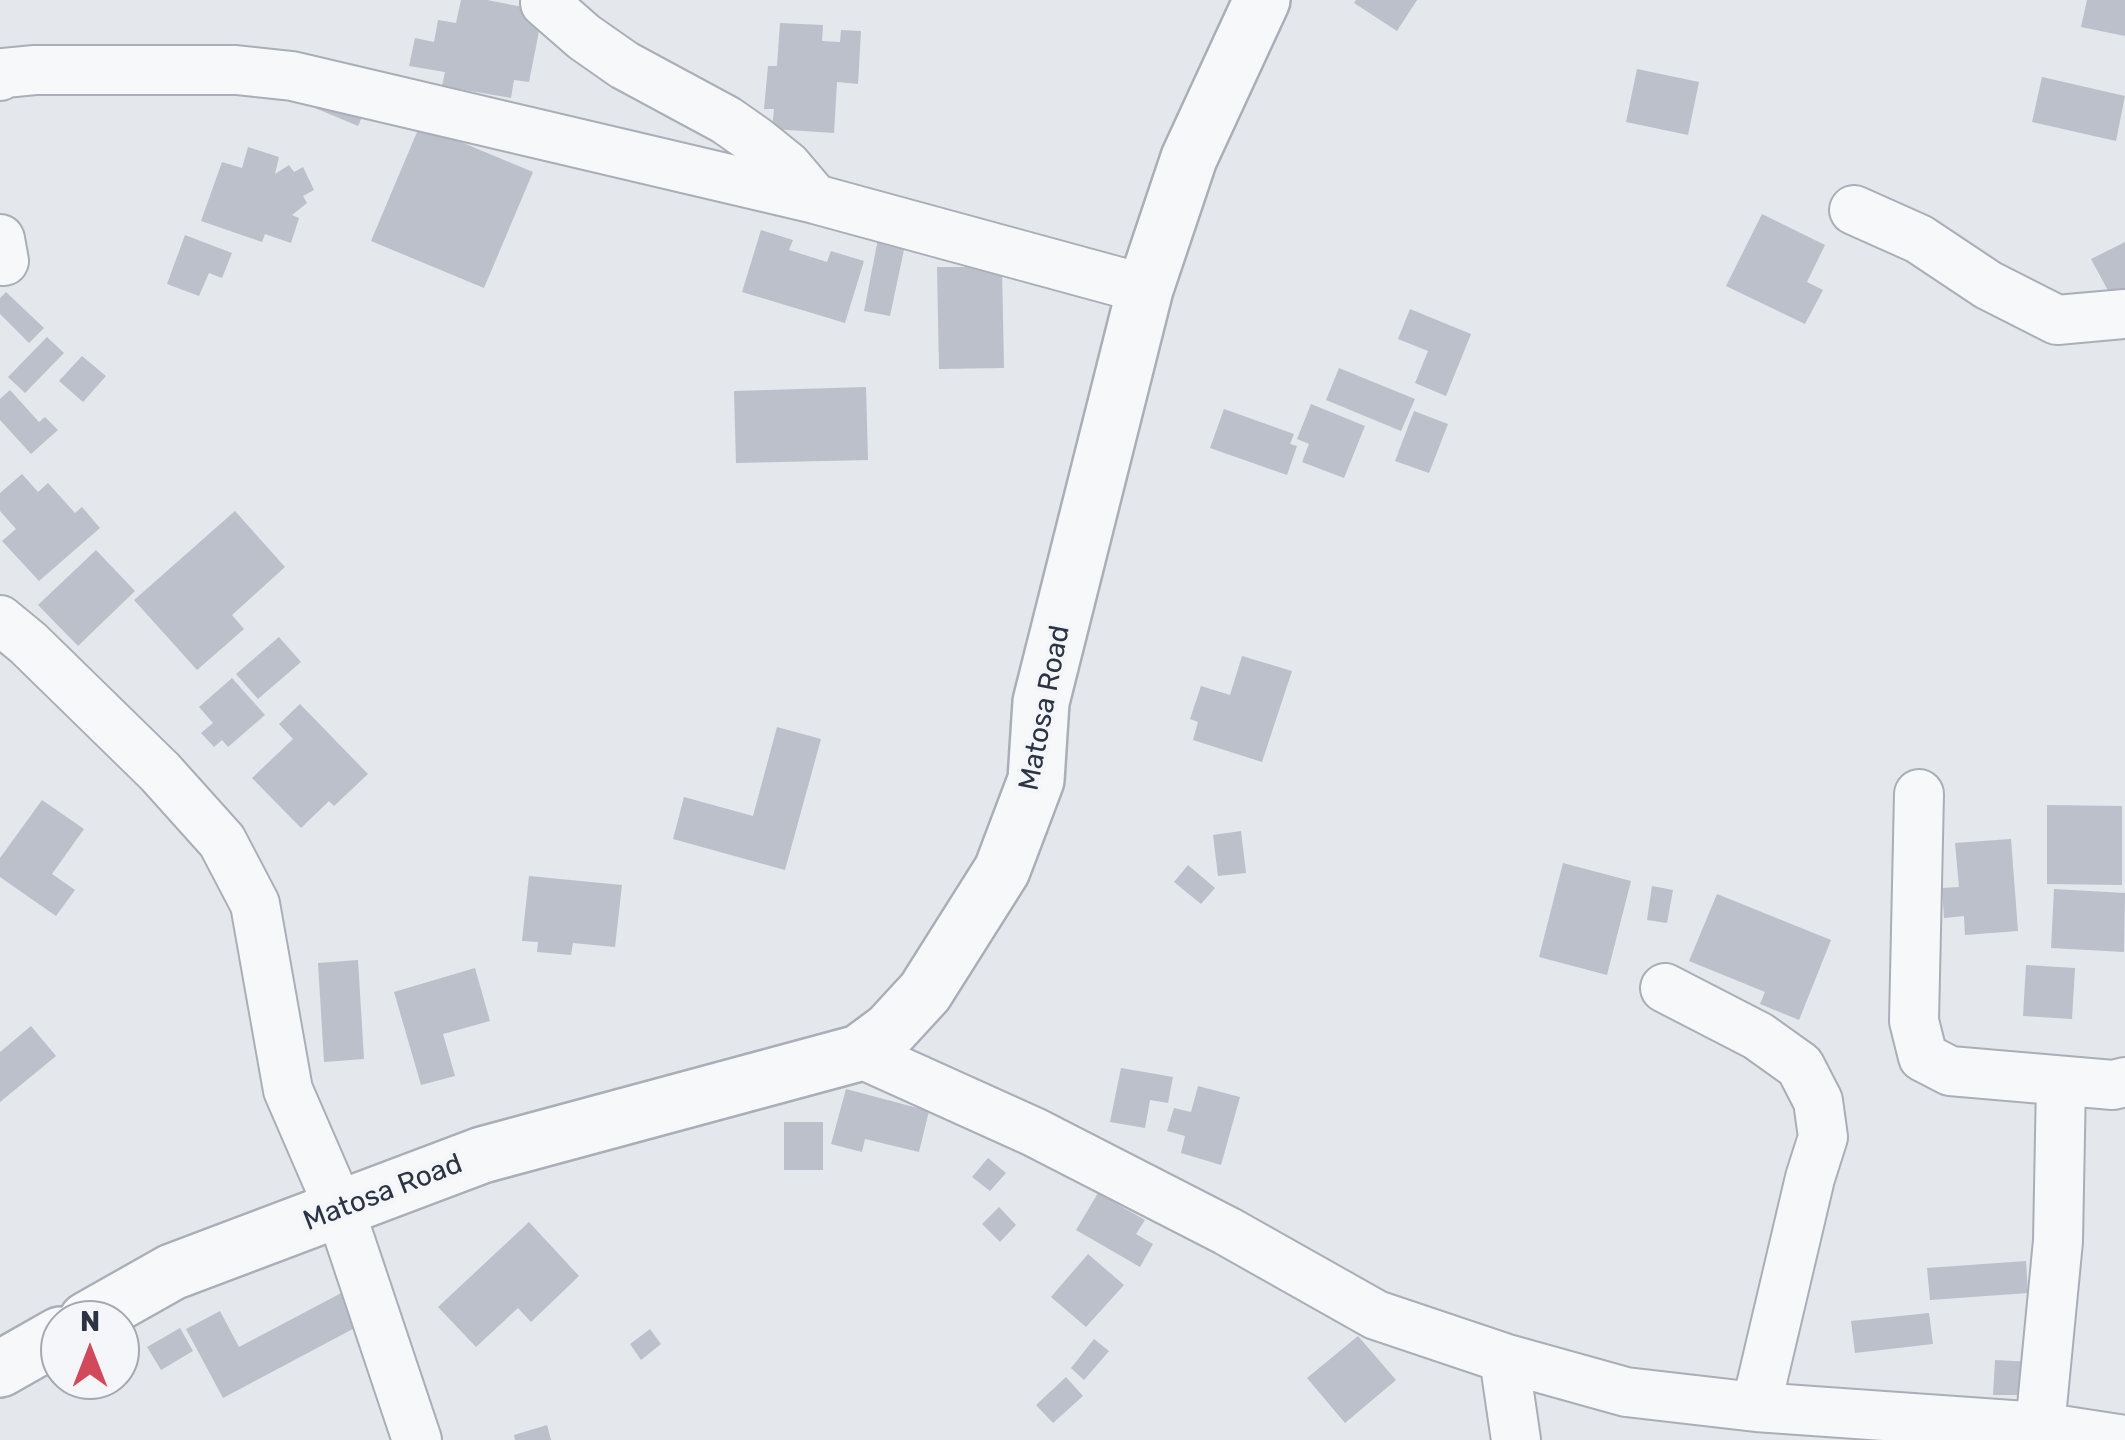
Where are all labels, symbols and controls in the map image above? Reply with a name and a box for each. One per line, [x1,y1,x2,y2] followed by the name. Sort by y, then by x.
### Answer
[1013,623,1077,793] street label: Matosa Road
[299,1147,467,1239] street label: Matosa Road
[40,1300,140,1400] north arrow
[80,1305,100,1338] text: N

